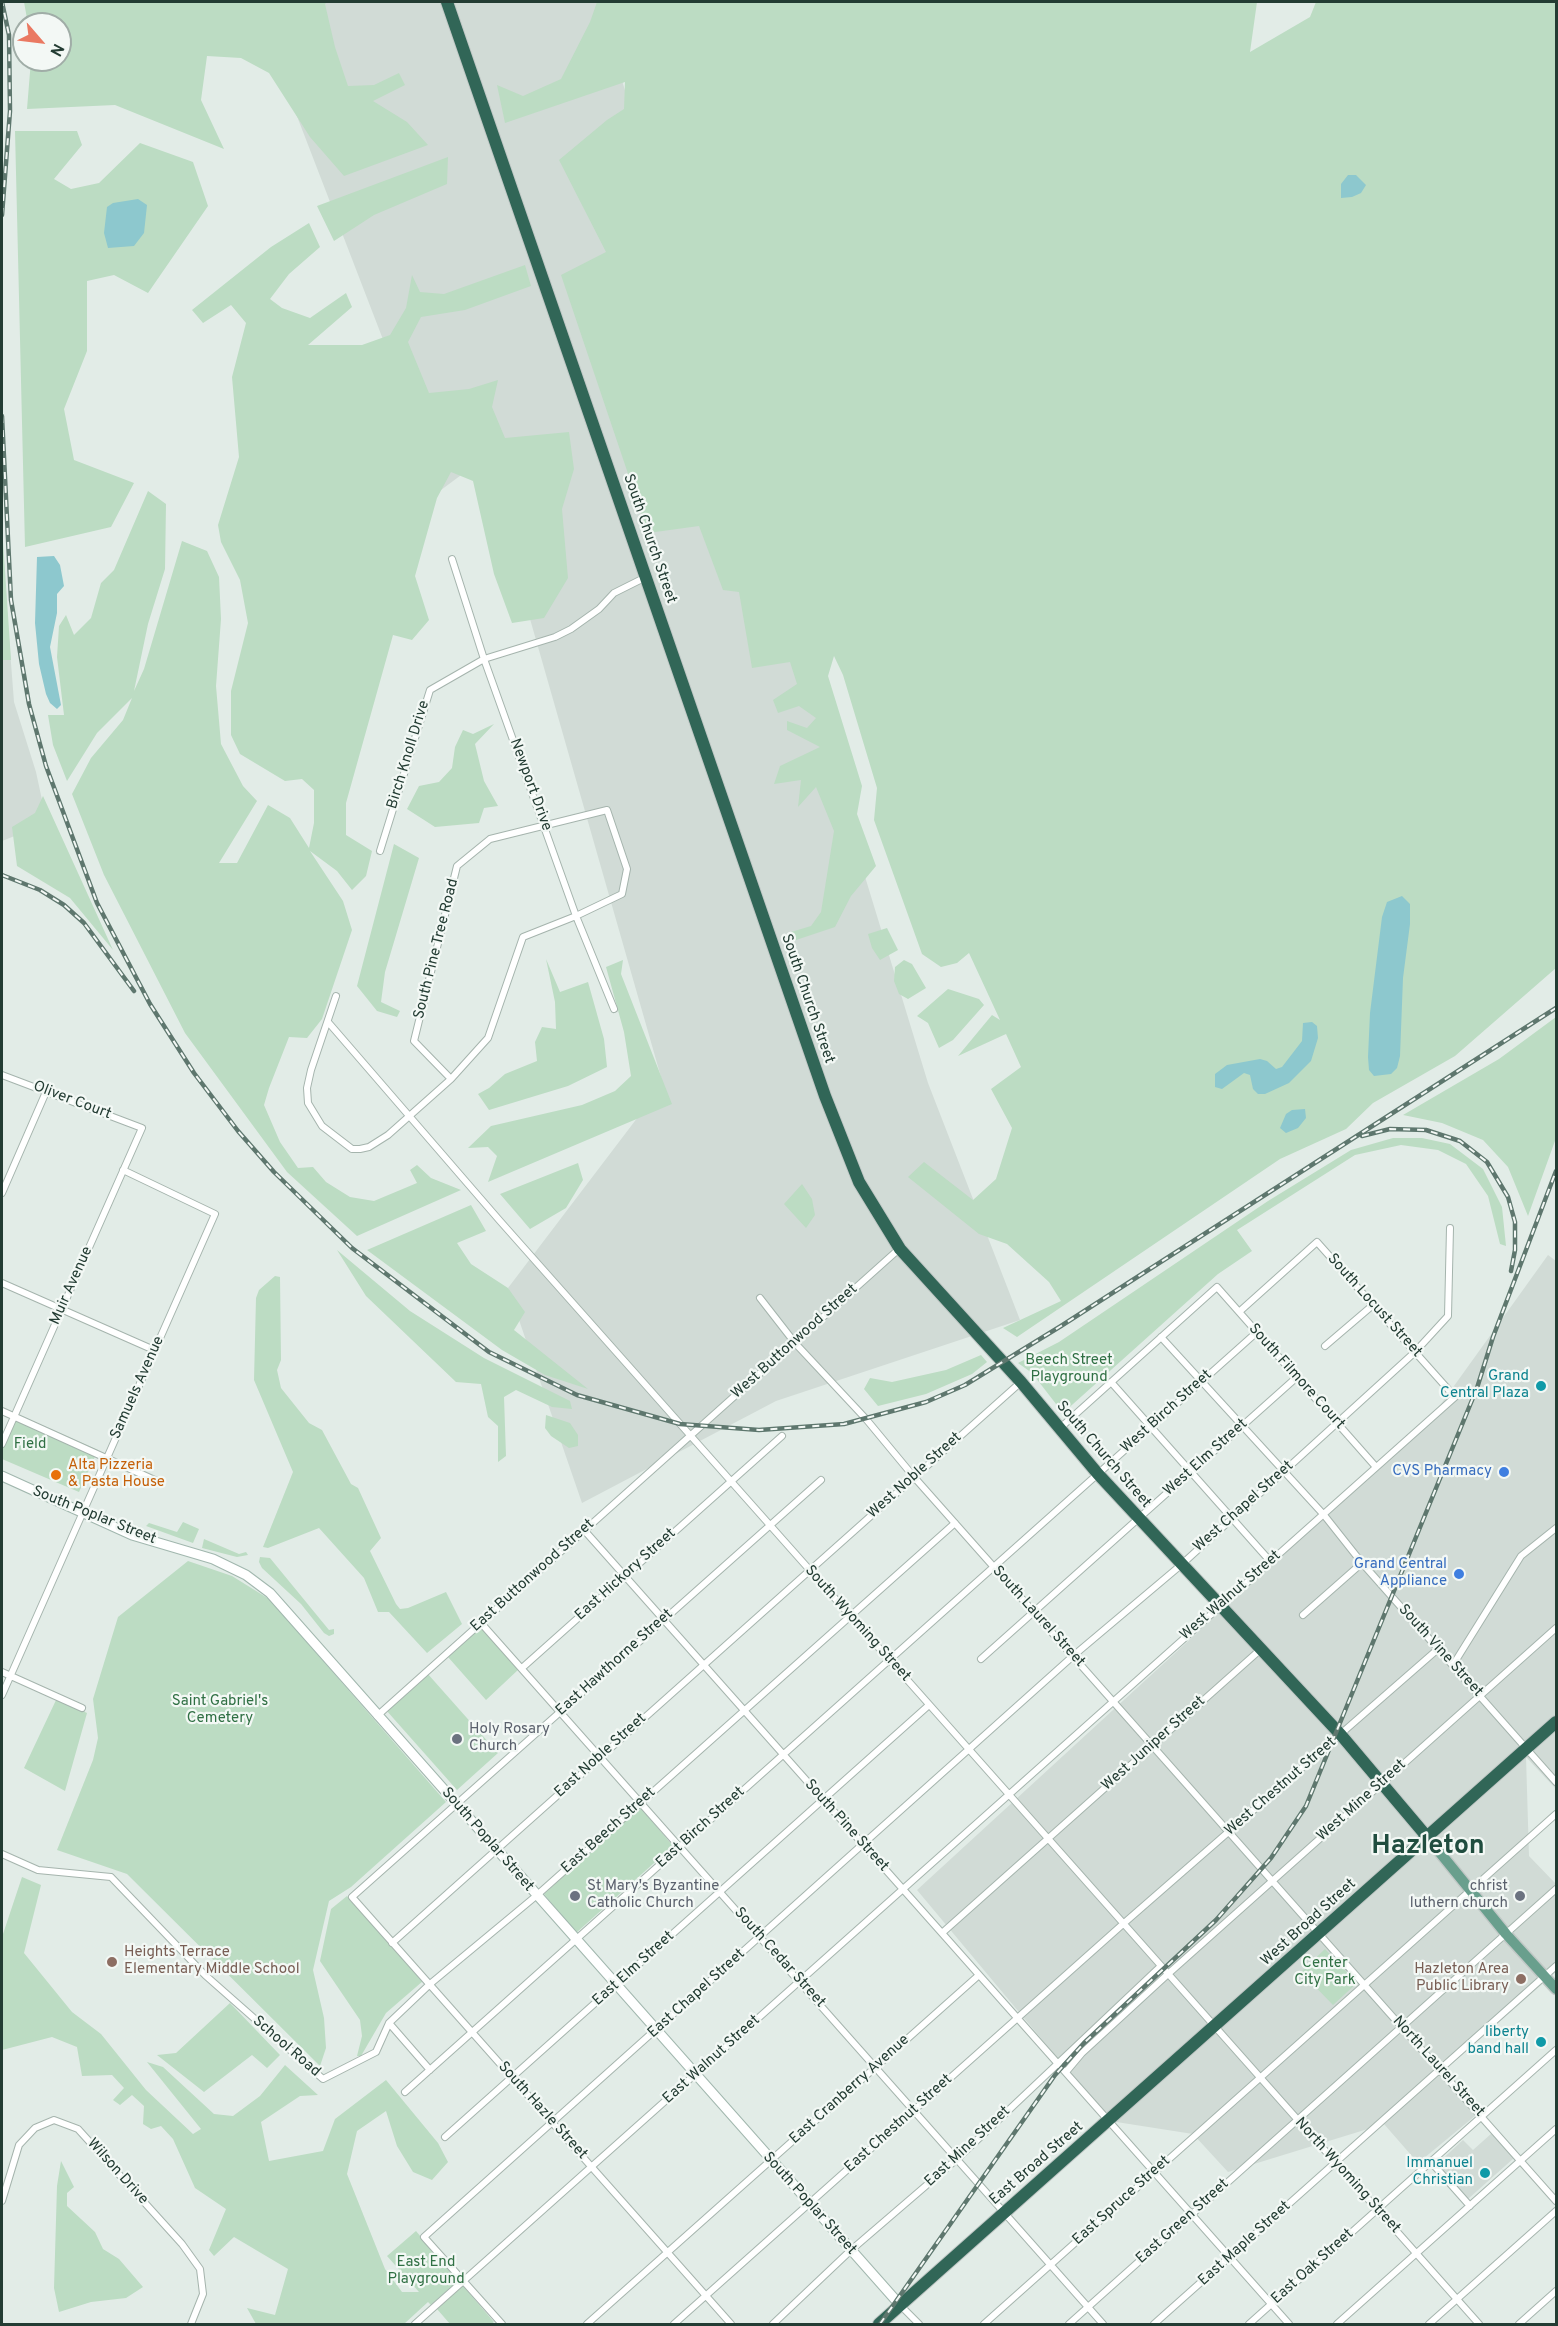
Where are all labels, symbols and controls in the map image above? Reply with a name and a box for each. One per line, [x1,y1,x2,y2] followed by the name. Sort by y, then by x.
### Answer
[12,12,72,72] north arrow
[45,40,68,59] text: N
[618,472,680,606] street label: South Church Street
[384,699,434,811] street label: Birch Knoll Drive
[505,736,555,834] street label: Newport Drive
[411,877,463,1021] street label: South Pine Tree Road
[776,932,838,1066] street label: South Church Street
[30,1078,114,1124] street label: Oliver Court
[47,1244,97,1328] street label: Muir Avenue
[1323,1251,1425,1361] street label: South Locust Street
[728,1281,862,1403] street label: West Buttonwood Street
[1244,1321,1348,1433] street label: South Filmore Court
[107,1334,169,1442] street label: Samuels Avenue
[1025,1352,1113,1387] park label: Beech Street Playground
[1118,1366,1216,1458] street label: West Birch Street
[1440,1368,1529,1403] place label: Grand Central Plaza
[1534,1379,1548,1393] marker: Grand Central Plaza
[1052,1398,1154,1512] street label: South Church Street
[1160,1416,1252,1500] street label: West Elm Street
[864,1429,966,1523] street label: West Noble Street
[14,1436,46,1454] park label: Field
[68,1457,165,1492] place label: Alta Pizzeria & Pasta House
[1190,1457,1298,1557] street label: West Chapel Street
[1392,1463,1492,1481] place label: CVS Pharmacy
[1497,1465,1511,1479] marker: CVS Pharmacy
[49,1468,63,1482] marker: Alta Pizzeria & Pasta House
[30,1483,158,1549] street label: South Poplar Street
[468,1516,598,1636] street label: East Buttonwood Street
[572,1525,680,1625] street label: East Hickory Street
[1177,1547,1285,1645] street label: West Walnut Street
[1354,1556,1447,1591] place label: Grand Central Appliance
[800,1562,914,1686] street label: South Wyoming Street
[988,1563,1088,1671] street label: South Laurel Street
[1452,1567,1466,1581] marker: Grand Central Appliance
[1394,1601,1486,1701] street label: South Vine Street
[553,1606,677,1720] street label: East Hawthorne Street
[172,1693,268,1728] park label: Saint Gabriel's Cemetery
[1099,1693,1209,1795] street label: West Juniper Street
[551,1710,651,1802] street label: East Noble Street
[469,1721,550,1756] place label: Holy Rosary Church
[450,1732,464,1746] marker: Holy Rosary Church
[1222,1734,1340,1840] street label: West Chestnut Street
[1314,1756,1410,1846] street label: West Mine Street
[800,1776,892,1876] street label: South Pine Street
[437,1784,537,1896] street label: South Poplar Street
[558,1784,660,1878] street label: East Beech Street
[653,1784,749,1872] street label: East Birch Street
[1371,1832,1485,1864] district label: Hazleton
[1258,1876,1360,1970] street label: West Broad Street
[587,1878,719,1913] place label: St Mary's Byzantine Catholic Church
[1410,1878,1508,1913] place label: christ luthern church
[568,1889,582,1903] marker: St Mary's Byzantine Catholic Church
[1513,1889,1527,1903] marker: christ luthern church
[729,1904,829,2012] street label: South Cedar Street
[590,1928,678,2010] street label: East Elm Street
[124,1944,300,1979] place label: Heights Terrace Elementary Middle School
[645,1946,749,2042] street label: East Chapel Street
[105,1955,119,1969] marker: Heights Terrace Elementary Middle School
[1294,1955,1356,1990] park label: Center City Park
[1414,1961,1509,1996] place label: Hazleton Area Public Library
[1514,1972,1528,1986] marker: Hazleton Area Public Library
[660,2012,764,2108] street label: East Walnut Street
[248,2013,324,2081] street label: School Road
[1388,2013,1488,2121] street label: North Laurel Street
[1467,2024,1529,2059] place label: liberty band hall
[786,2031,914,2149] street label: East Cranberry Avenue
[1534,2035,1548,2049] marker: liberty band hall
[493,2058,591,2164] street label: South Hazle Street
[842,2071,956,2177] street label: East Chestnut Street
[922,2103,1014,2191] street label: East Mine Street
[1290,2114,1404,2238] street label: North Wyoming Street
[987,2118,1087,2210] street label: East Broad Street
[83,2135,151,2209] street label: Wilson Drive
[758,2149,860,2259] street label: South Poplar Street
[1070,2153,1174,2249] street label: East Spruce Street
[1406,2155,1473,2190] place label: Immanuel Christian
[1478,2166,1492,2180] marker: Immanuel Christian
[1133,2176,1233,2268] street label: East Green Street
[1195,2198,1295,2290] street label: East Maple Street
[1268,2225,1358,2309] street label: East Oak Street
[387,2254,465,2289] park label: East End Playground

